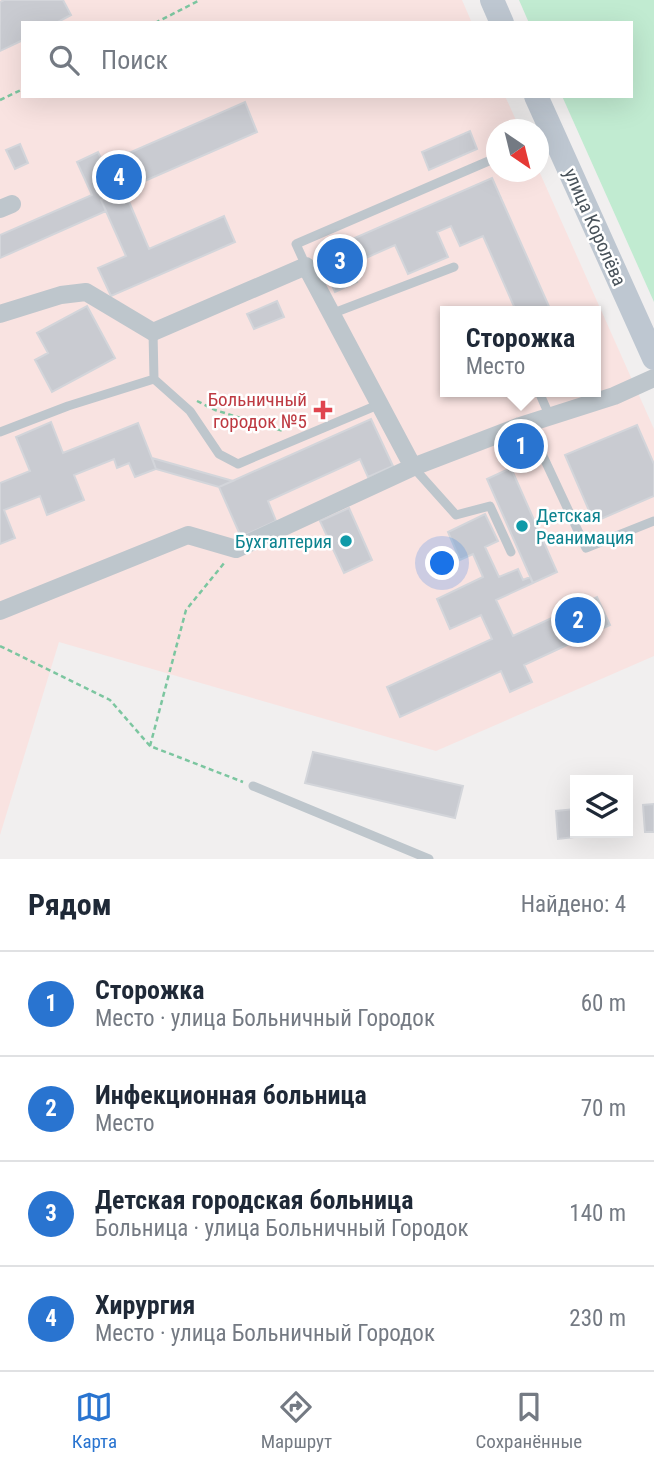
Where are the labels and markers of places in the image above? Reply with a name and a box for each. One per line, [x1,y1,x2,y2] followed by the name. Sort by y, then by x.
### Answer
[96,151,142,203] pin: 4
[317,235,363,287] pin: 3
[208,388,307,433] place label: Больничный городок №5
[313,400,333,420] marker: Больничный городок №5
[498,420,544,472] pin: 1
[536,504,634,549] place label: Детская Реанимация
[514,518,530,534] marker: Детская Реанимация
[235,530,332,553] place label: Бухгалтерия
[338,533,354,549] marker: Бухгалтерия
[555,594,601,646] pin: 2

